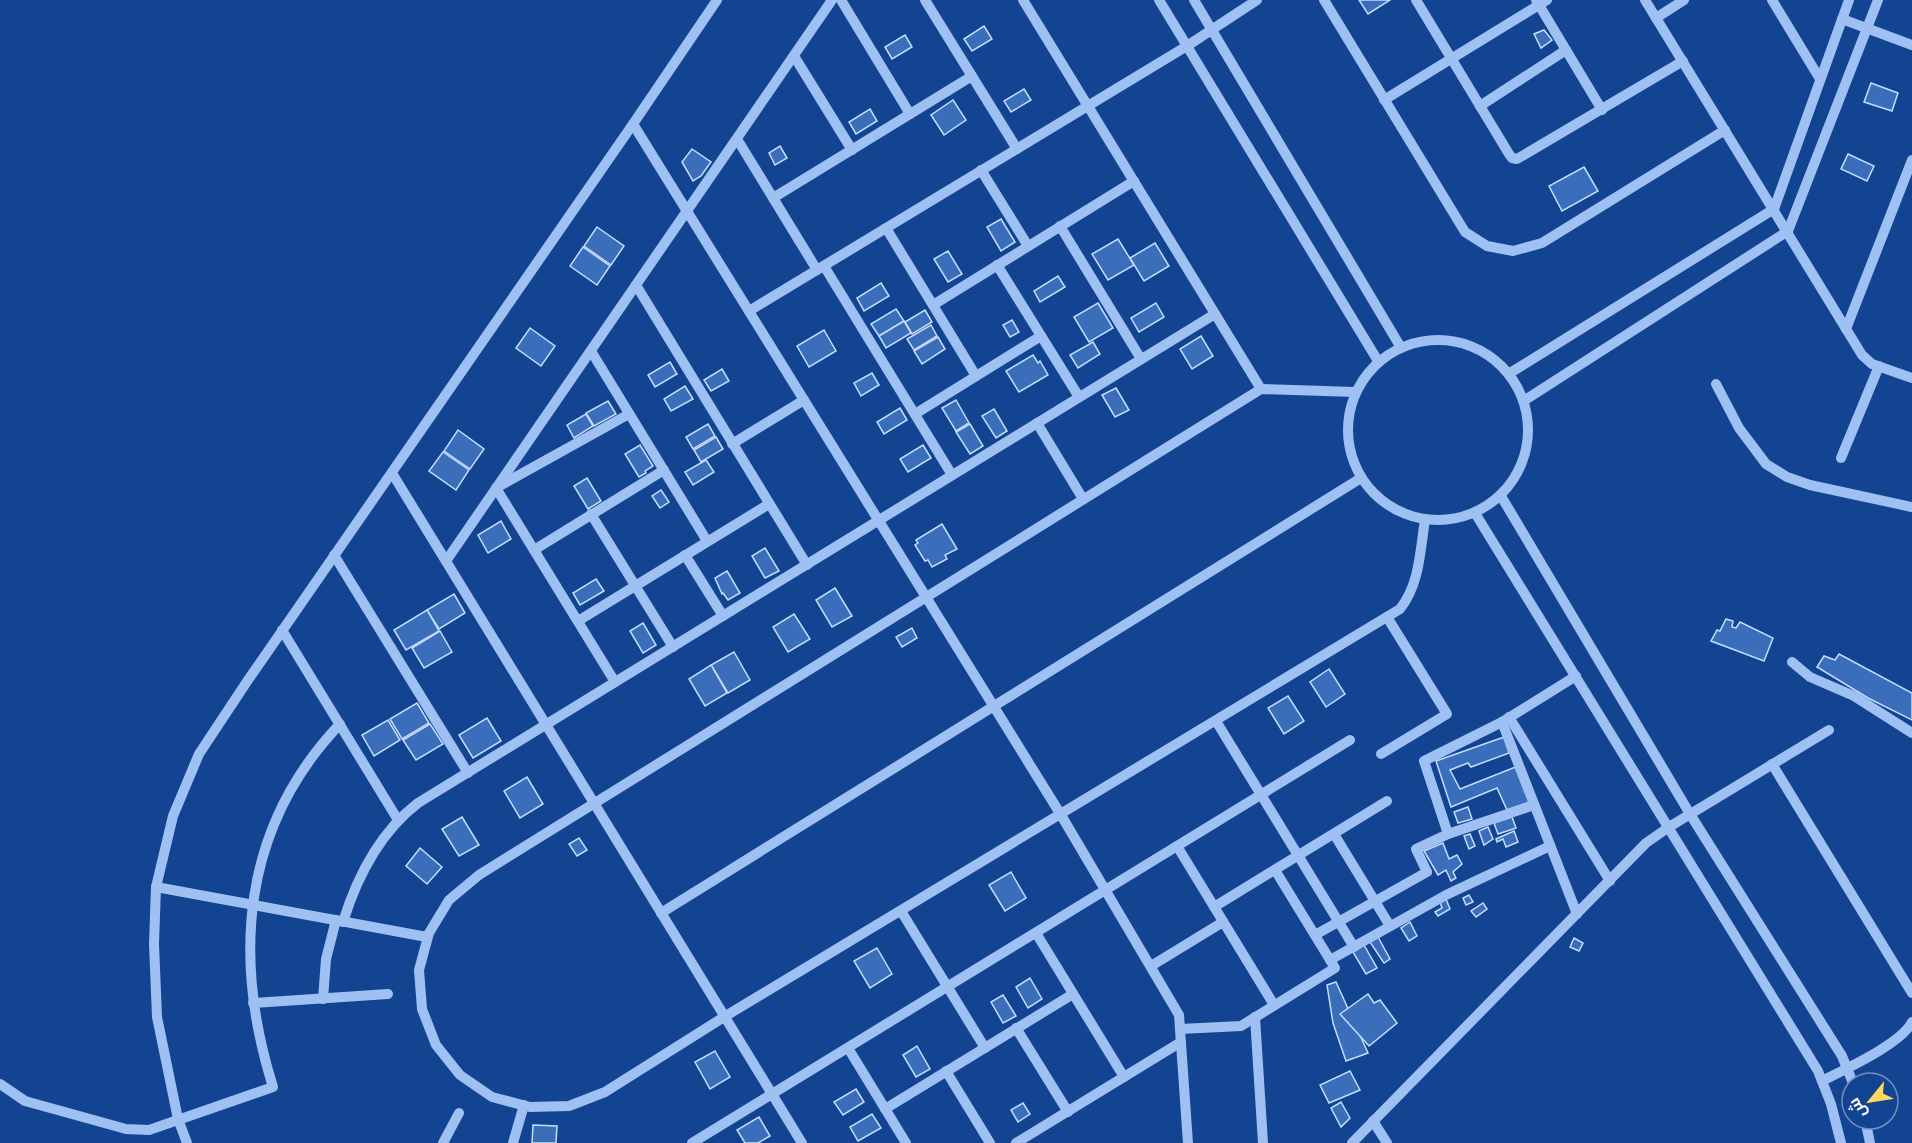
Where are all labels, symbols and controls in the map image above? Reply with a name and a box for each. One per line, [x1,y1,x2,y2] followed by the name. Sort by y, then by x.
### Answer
[1840,1071,1900,1131] north arrow
[1843,1095,1871,1122] text: ش

